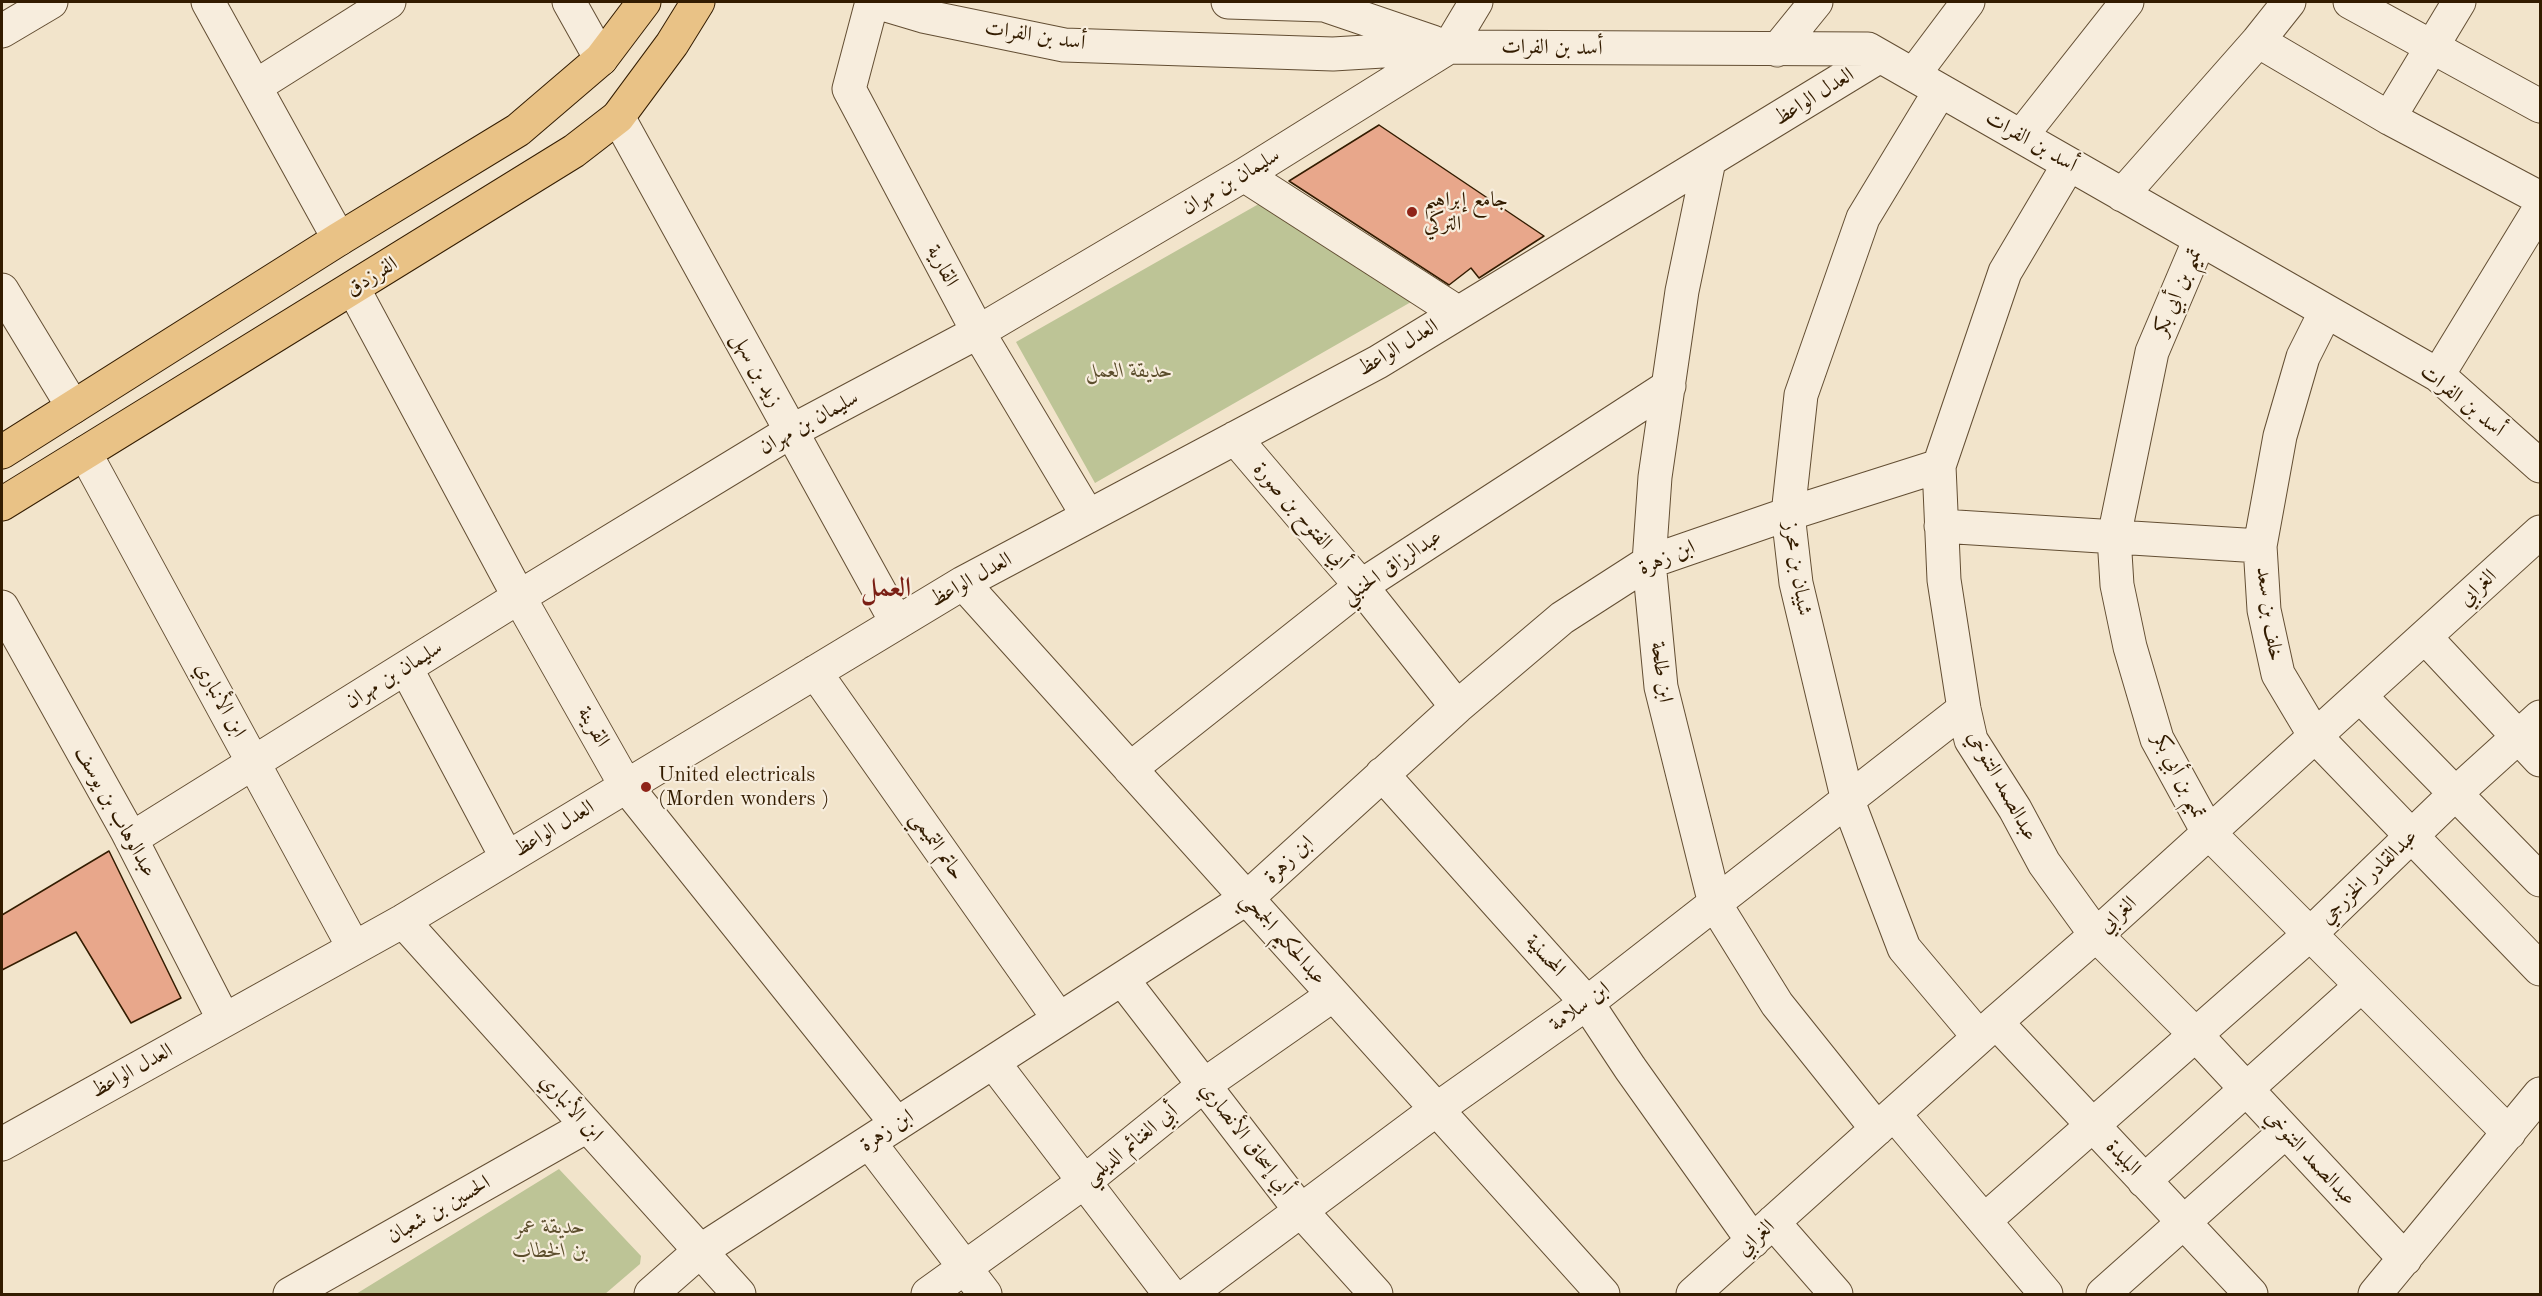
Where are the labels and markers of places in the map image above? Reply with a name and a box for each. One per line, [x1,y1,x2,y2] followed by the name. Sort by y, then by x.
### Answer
[1424,187,1508,237] place label: جامع إبراهيم التركي
[1405,205,1419,219] marker: جامع إبراهيم التركي
[658,762,829,812] place label: United electricals (Morden wonders )
[639,780,653,794] marker: United electricals (Morden wonders )

